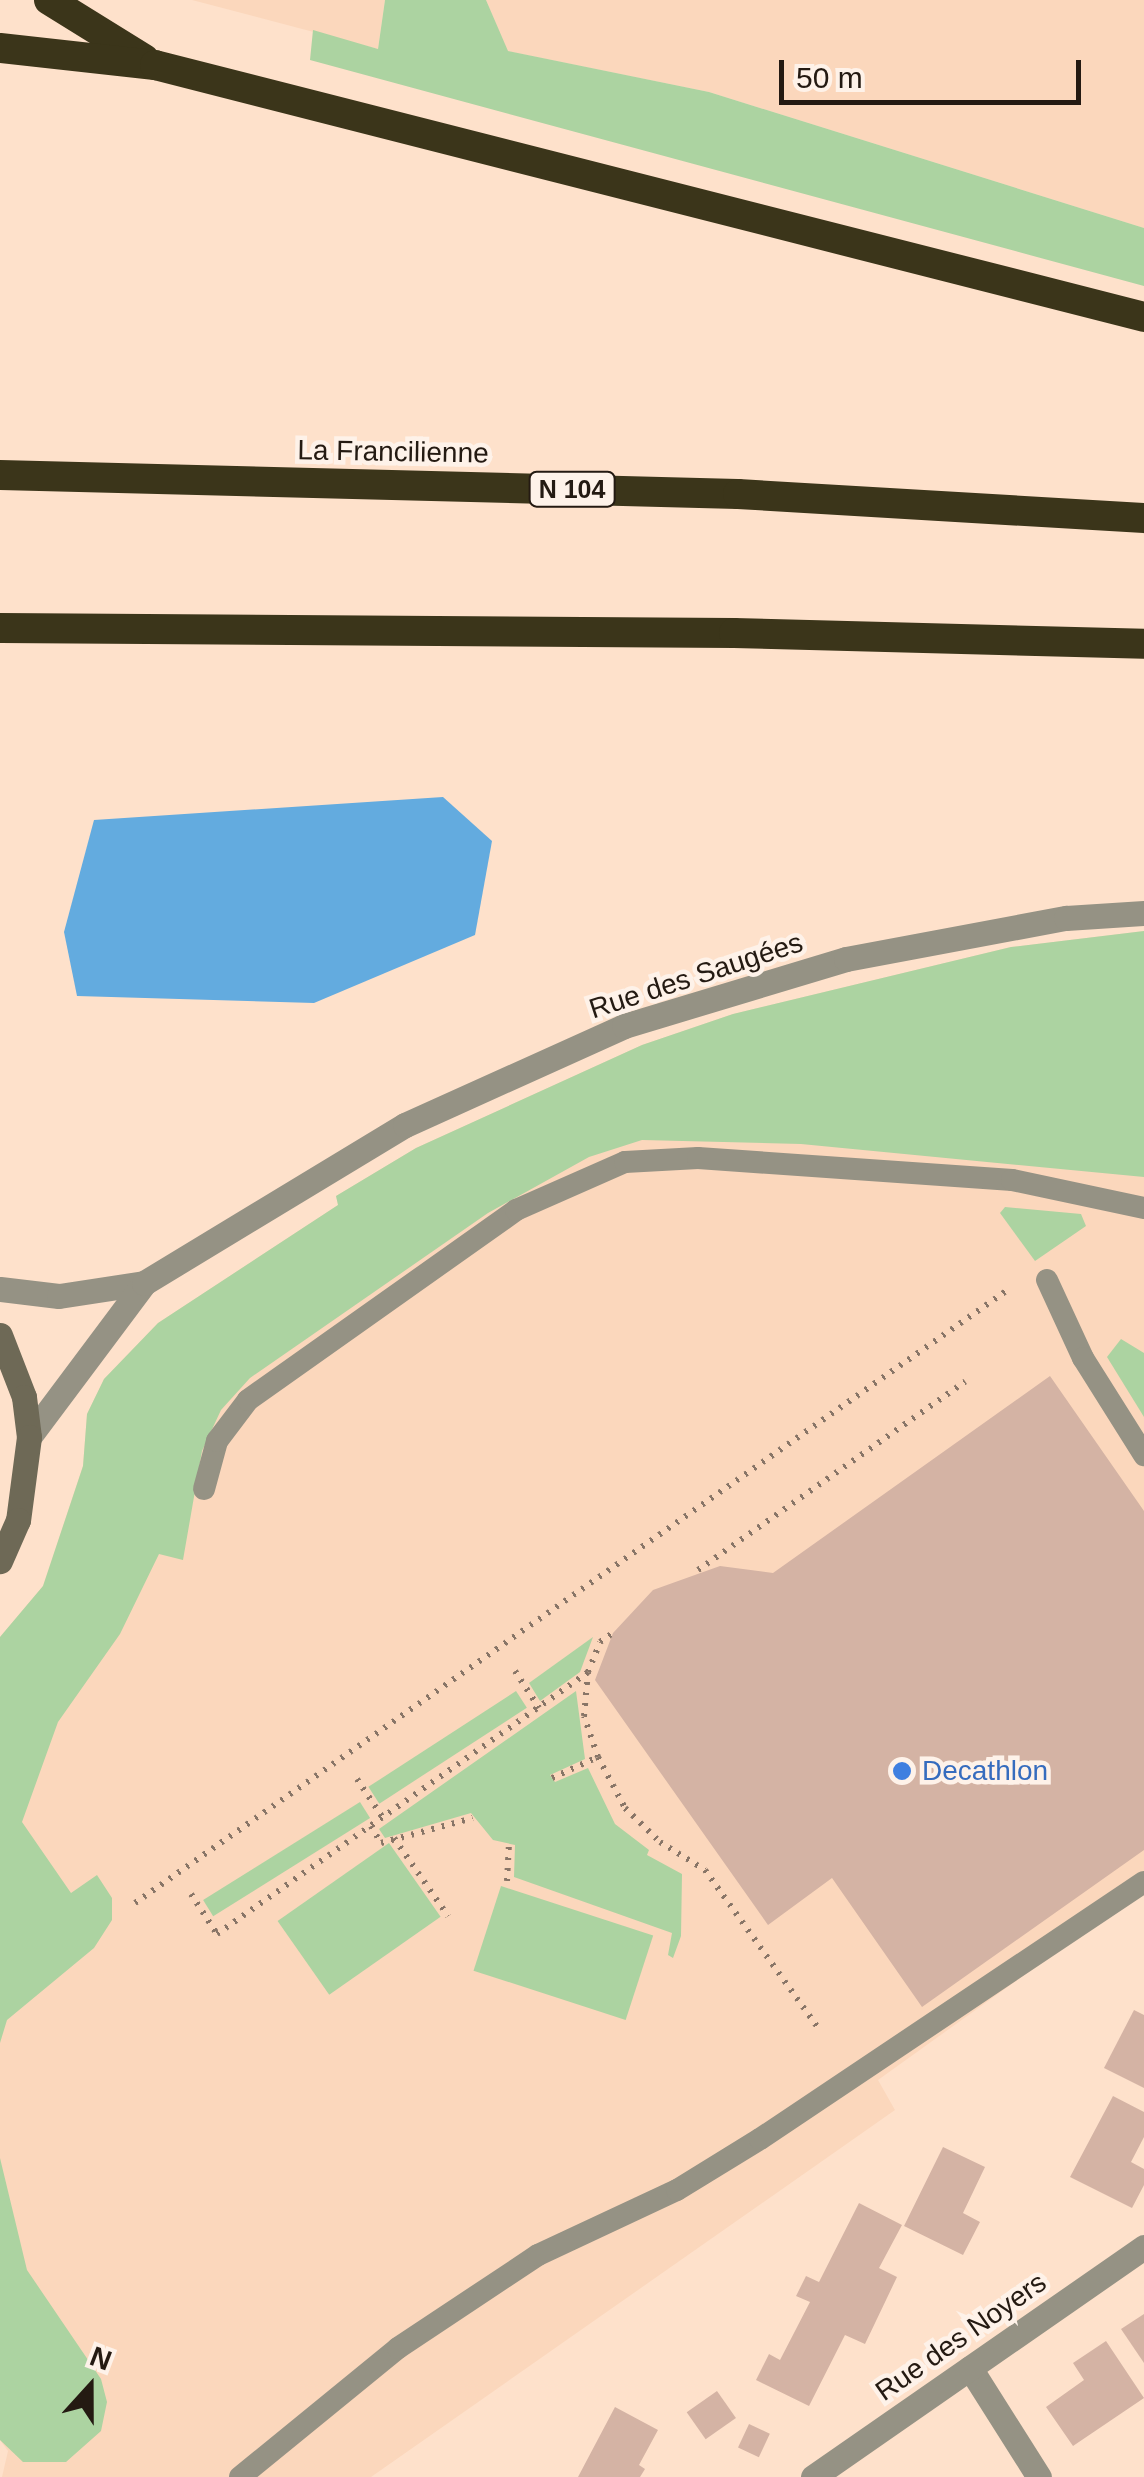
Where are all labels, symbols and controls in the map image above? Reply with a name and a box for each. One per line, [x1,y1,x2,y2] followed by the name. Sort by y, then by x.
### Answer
[784,40,1086,102] scale bar
[796,61,863,94] text: 50 m
[297,434,489,470] street label: La Francilienne
[527,469,617,509] road number: N 104
[585,926,807,1026] street label: Rue des Saugées
[922,1754,1048,1788] place label: Decathlon
[891,1760,913,1782] marker: Decathlon
[869,2266,1053,2408] street label: Rue des Noyers
[40,2337,140,2437] north arrow
[86,2340,116,2377] text: N

